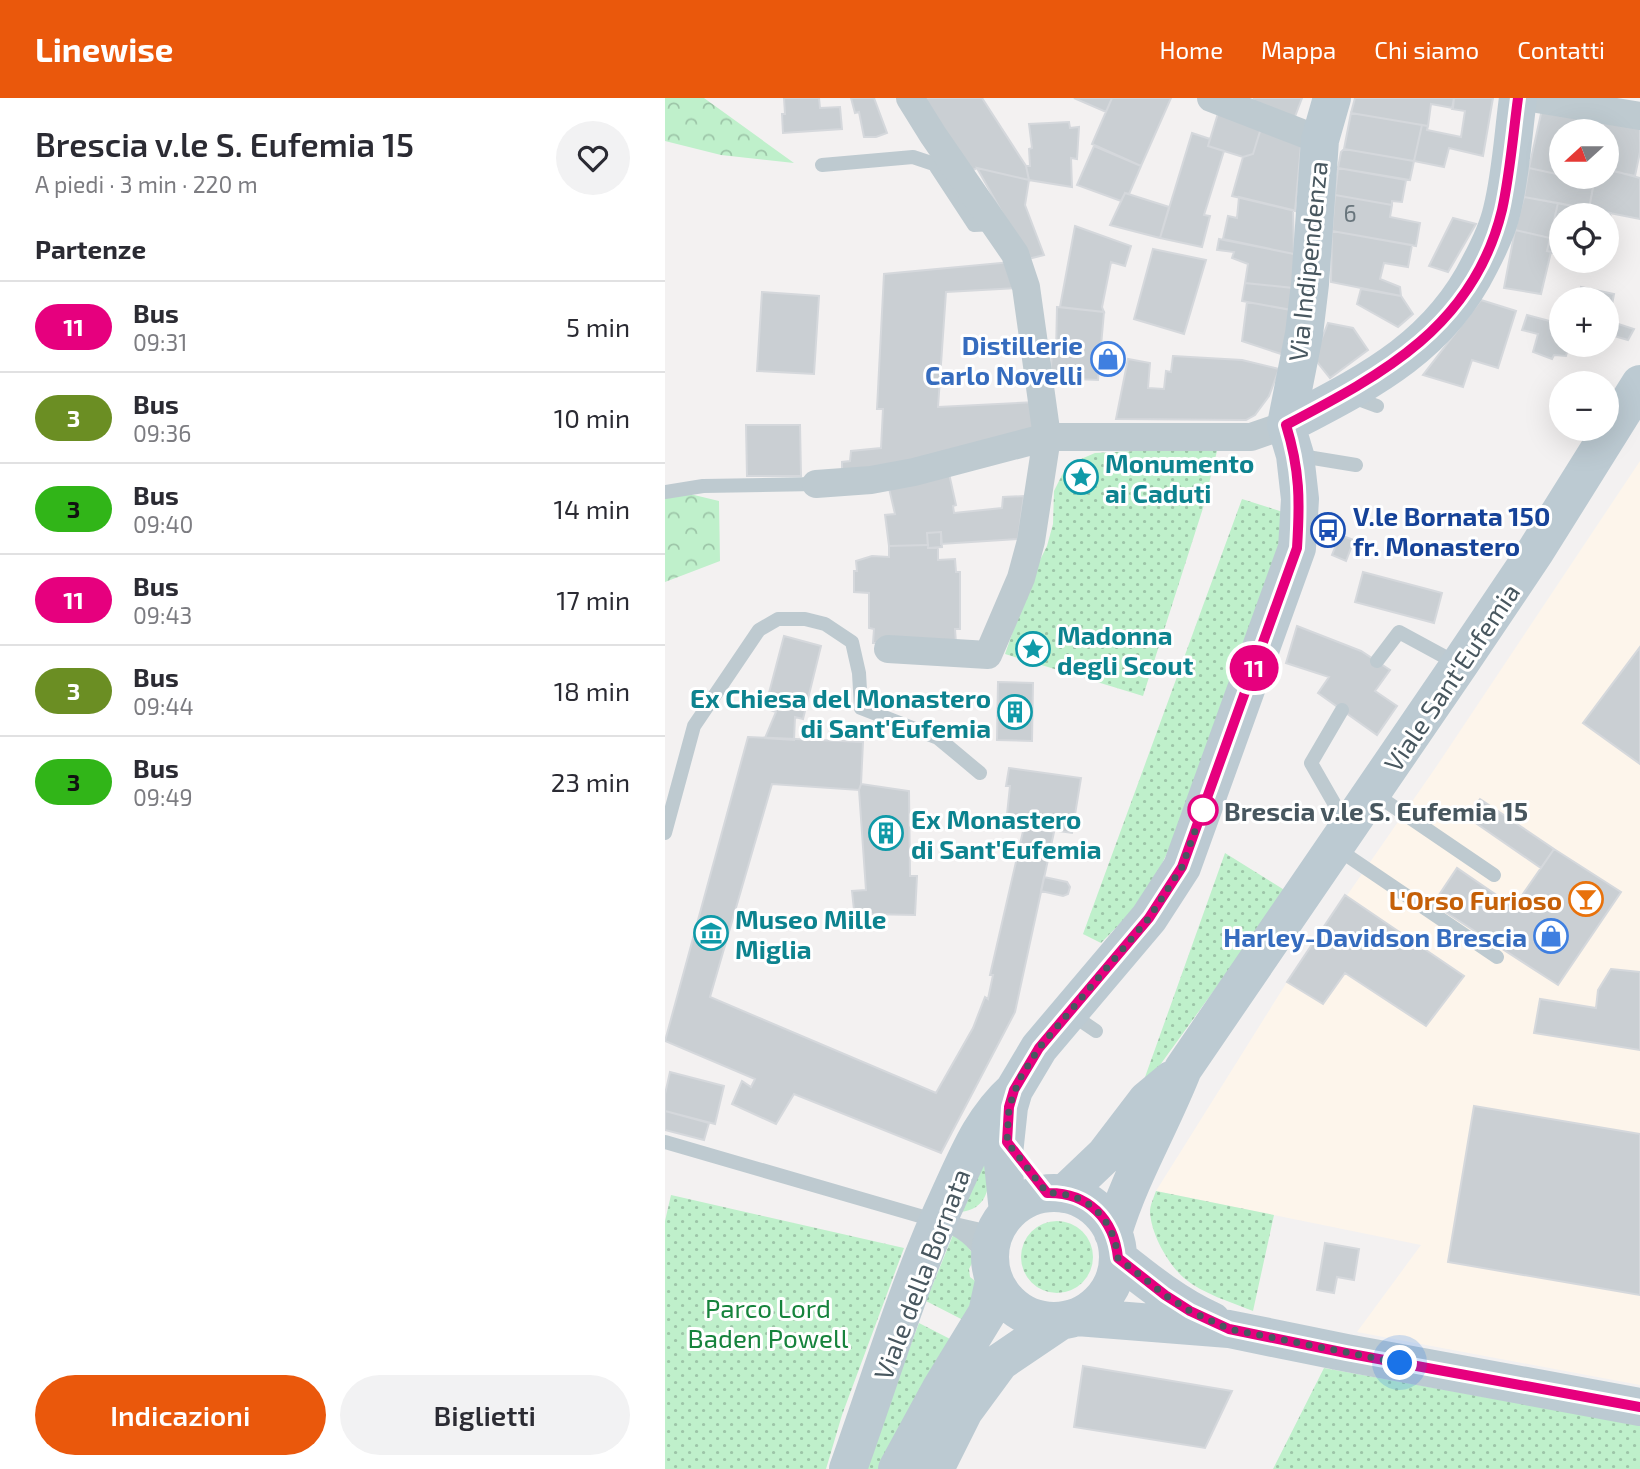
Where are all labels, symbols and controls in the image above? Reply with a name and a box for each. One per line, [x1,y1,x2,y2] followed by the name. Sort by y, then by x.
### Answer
[35,29,173,69] text: Linewise
[1159,35,1223,64] text: Home
[1261,35,1336,64] text: Mappa
[1374,35,1479,64] text: Chi siamo
[1517,35,1605,64] text: Contatti
[1549,119,1619,189] north arrow
[1549,119,1619,441] map controls
[556,121,630,195] button: heart
[35,124,414,164] text: Brescia v.le S. Eufemia 15
[1281,159,1333,363] street label: Via Indipendenza
[35,170,258,198] text: A piedi · 3 min · 220 m
[1343,199,1357,227] house number: 6
[1549,203,1619,273] button: locate
[35,233,146,264] text: Partenze
[1549,287,1619,357] button: +
[133,297,179,328] text: Bus
[566,311,630,342] text: 5 min
[63,312,84,341] text: 11
[133,328,187,356] text: 09:31
[925,329,1083,390] place label: Distillerie Carlo Novelli
[1089,340,1127,378] shop icon: Distillerie Carlo Novelli
[1549,371,1619,441] button: −
[133,388,179,419] text: Bus
[554,402,630,433] text: 10 min
[67,403,80,432] text: 3
[133,419,191,447] text: 09:36
[1105,447,1254,508] place label: Monumento ai Caduti
[1062,458,1100,496] place icon: Monumento ai Caduti
[133,479,179,510] text: Bus
[554,493,630,524] text: 14 min
[67,494,80,523] text: 3
[1353,500,1550,561] place label: V.le Bornata 150 fr. Monastero
[133,510,193,538] text: 09:40
[1309,511,1347,549] bus stop icon: V.le Bornata 150 fr. Monastero
[133,570,179,601] text: Bus
[1377,577,1525,777] street label: Viale Sant'Eufemia
[556,584,630,615] text: 17 min
[63,585,84,614] text: 11
[133,601,192,629] text: 09:43
[1057,619,1194,680] place label: Madonna degli Scout
[1014,630,1052,668] place icon: Madonna degli Scout
[1223,645,1285,691] line badge: 11
[1244,653,1264,682] text: 11
[133,661,179,692] text: Bus
[554,675,630,706] text: 18 min
[67,676,80,705] text: 3
[690,682,991,743] place label: Ex Chiesa del Monastero di Sant'Eufemia
[133,692,194,720] text: 09:44
[996,693,1034,731] building icon: Ex Chiesa del Monastero di Sant'Eufemia
[133,752,179,783] text: Bus
[551,766,630,797] text: 23 min
[67,767,80,796] text: 3
[133,783,193,811] text: 09:49
[1188,795,1218,825] marker: Brescia v.le S. Eufemia 15
[1224,795,1528,826] place label: Brescia v.le S. Eufemia 15
[911,803,1102,864] place label: Ex Monastero di Sant'Eufemia
[867,814,905,852] building icon: Ex Monastero di Sant'Eufemia
[1567,880,1605,918] bar icon: L'Orso Furioso
[1389,884,1562,915] place label: L'Orso Furioso
[735,903,886,964] place label: Museo Mille Miglia
[692,914,730,952] museum icon: Museo Mille Miglia
[1532,917,1570,955] shop icon: Harley-Davidson Brescia
[1223,921,1527,953] place label: Harley-Davidson Brescia
[867,1164,975,1384] street label: Viale della Bornata
[688,1292,849,1353] park label: Parco Lord Baden Powell
[1382,1345,1417,1380] your location
[35,1375,326,1455] button: Indicazioni
[340,1375,630,1455] button: Biglietti

